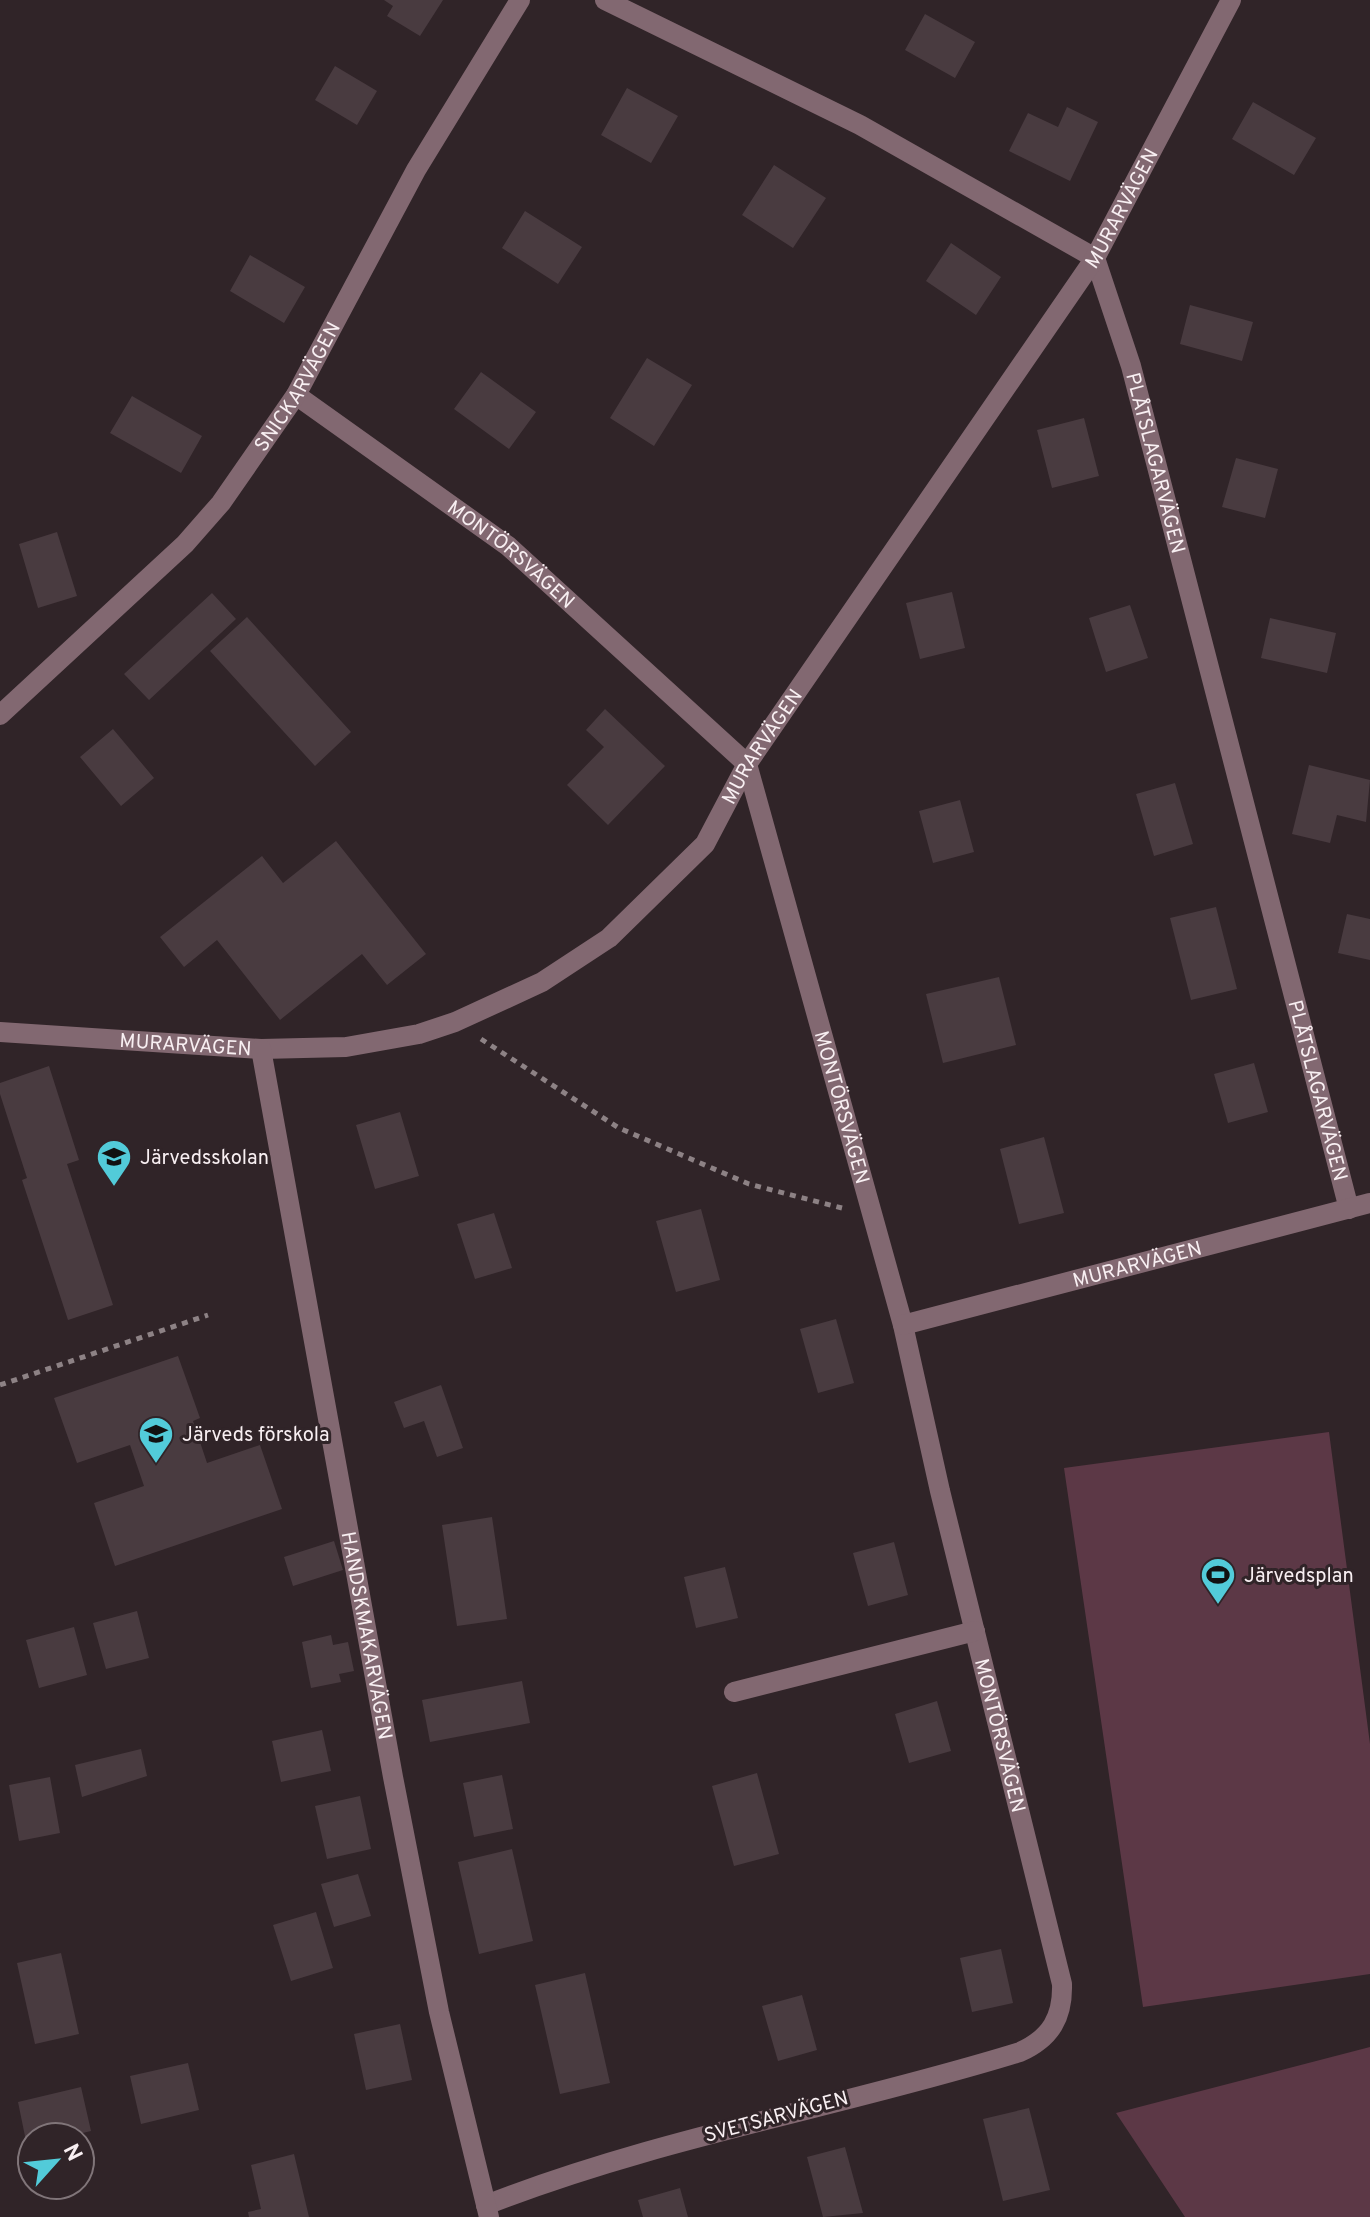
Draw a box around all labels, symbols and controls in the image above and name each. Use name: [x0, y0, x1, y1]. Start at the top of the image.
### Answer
street label: MURARVÄGEN: [1080, 144, 1166, 274]
street label: SNICKARVÄGEN: [250, 318, 348, 457]
street label: PLÅTSLAGARVÄGEN: [1118, 370, 1190, 557]
street label: MONTÖRSVÄGEN: [441, 496, 579, 616]
street label: MURARVÄGEN: [717, 685, 810, 809]
street label: PLÅTSLAGARVÄGEN: [1280, 997, 1352, 1184]
street label: MONTÖRSVÄGEN: [807, 1028, 874, 1187]
street label: MURARVÄGEN: [119, 1029, 252, 1063]
school or university icon: Järvedsskolan: [95, 1138, 133, 1188]
place label: Järvedsskolan: [140, 1146, 269, 1172]
street label: MURARVÄGEN: [1070, 1236, 1205, 1295]
school or university icon: Järveds förskola: [137, 1415, 175, 1465]
place label: Järveds förskola: [182, 1423, 330, 1449]
street label: HANDSKMAKARVÄGEN: [334, 1529, 397, 1742]
sports icon: Järvedsplan: [1199, 1556, 1237, 1606]
place label: Järvedsplan: [1244, 1564, 1354, 1590]
street label: MONTÖRSVÄGEN: [967, 1656, 1030, 1816]
street label: SVETSARVÄGEN: [701, 2085, 852, 2150]
north arrow: [16, 2121, 96, 2201]
text: N: [56, 2140, 87, 2166]

